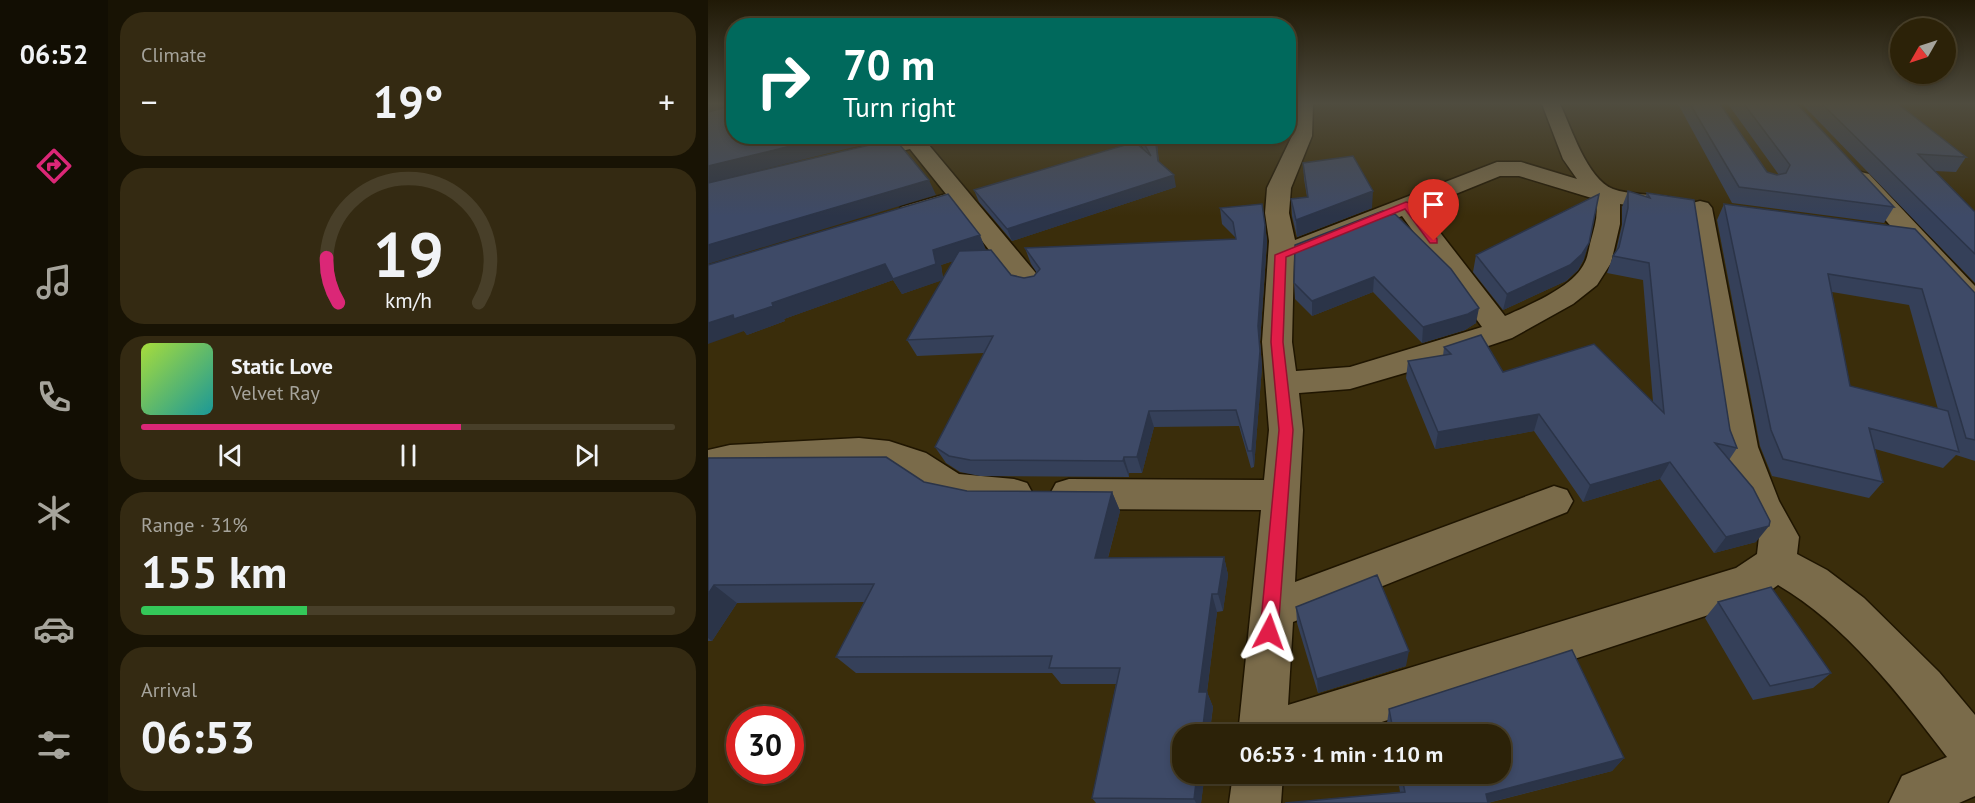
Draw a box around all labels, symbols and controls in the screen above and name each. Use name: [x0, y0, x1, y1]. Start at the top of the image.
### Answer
north arrow: [1890, 18, 1956, 84]
map controls: [1890, 18, 1956, 84]
text: 06:52: [20, 37, 88, 71]
text: 70 m: [843, 37, 935, 92]
text: Climate: [141, 42, 207, 68]
icon: right: [744, 42, 822, 120]
text: 19°: [373, 72, 443, 130]
text: −: [141, 80, 158, 123]
text: +: [658, 80, 675, 123]
text: Turn right: [843, 90, 956, 124]
icon: directions: [33, 145, 75, 187]
pin: [1408, 179, 1459, 241]
icon: arrive: [1417, 188, 1450, 221]
text: 19: [373, 213, 443, 294]
icon: music: [33, 261, 75, 303]
text: km/h: [384, 286, 431, 314]
text: Static Love: [231, 352, 333, 380]
icon: phone: [33, 376, 75, 418]
text: Velvet Ray: [231, 380, 320, 406]
icon: previous: [214, 439, 247, 472]
icon: pause: [392, 439, 425, 472]
icon: next: [570, 439, 603, 472]
icon: climate: [33, 492, 75, 534]
text: Range · 31%: [141, 512, 248, 538]
text: 155 km: [141, 542, 287, 600]
position arrow: [1237, 600, 1301, 664]
icon: car: [33, 608, 75, 650]
text: Arrival: [141, 677, 197, 703]
speed limit sign: 30: [726, 706, 804, 784]
text: 06:53: [141, 707, 255, 765]
icon: filters: [33, 724, 75, 766]
text: 06:53 · 1 min · 110 m: [1240, 740, 1443, 768]

